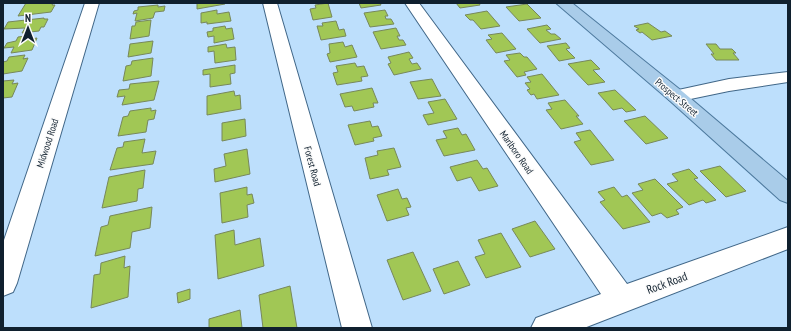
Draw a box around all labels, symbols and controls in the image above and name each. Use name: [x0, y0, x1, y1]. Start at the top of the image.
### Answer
north arrow: [8, 8, 48, 48]
text: N: [25, 11, 31, 25]
street label: Prospect Street: [652, 76, 701, 119]
street label: Midwood Road: [33, 117, 62, 169]
street label: Marlboro Road: [497, 128, 536, 177]
street label: Forest Road: [301, 145, 324, 187]
street label: Rock Road: [644, 268, 689, 297]

